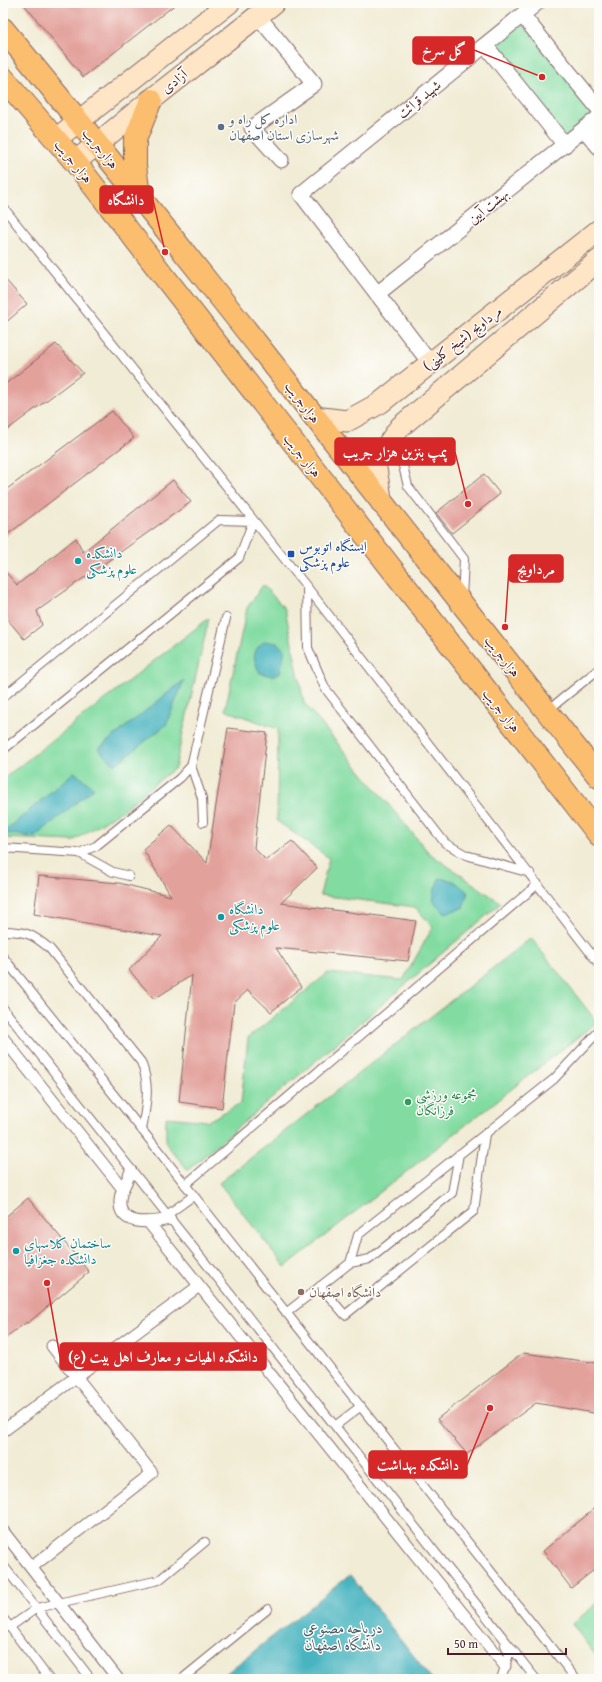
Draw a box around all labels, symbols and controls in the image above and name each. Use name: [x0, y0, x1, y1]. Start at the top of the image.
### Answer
callout: گل سرخ: [413, 37, 474, 64]
text: گل سرخ: [422, 39, 466, 64]
street label: آزادی: [157, 63, 193, 98]
street label: شهید قرائت: [393, 75, 445, 123]
place label: اداره کل راه و شهرسازی استان اصفهان: [227, 109, 339, 145]
marker: اداره کل راه و شهرسازی استان اصفهان: [216, 122, 226, 132]
street label: هزارجریب: [78, 123, 124, 173]
street label: هزار جریب: [50, 135, 98, 187]
street label: بهشت آیین: [463, 183, 513, 229]
callout: دانشگاه: [100, 186, 153, 213]
text: دانشگاه: [108, 189, 144, 210]
street label: مرداویج (شیخ کلینی): [418, 301, 508, 378]
street label: هزارجریب: [281, 377, 325, 427]
street label: هزار جریب: [279, 429, 327, 481]
callout: پمپ بنزین هزار جریب: [335, 438, 455, 465]
text: پمپ بنزین هزار جریب: [343, 441, 448, 463]
place label: ایستگاه اتوبوس علوم پزشکی: [299, 536, 367, 575]
place label: دانشکده علوم پزشکی: [86, 543, 137, 582]
marker: ایستگاه اتوبوس علوم پزشکی: [286, 549, 296, 559]
callout: مرداویج: [509, 555, 563, 582]
marker: دانشکده علوم پزشکی: [73, 556, 83, 566]
text: مرداویج: [517, 558, 555, 582]
street label: هزارجریب: [480, 631, 526, 681]
street label: هزار جریب: [478, 684, 526, 736]
place label: دانشگاه علوم پزشکی: [229, 899, 280, 938]
marker: دانشگاه علوم پزشکی: [216, 912, 226, 922]
place label: مجموعه ورزشی فرزانگان: [416, 1084, 477, 1120]
marker: مجموعه ورزشی فرزانگان: [403, 1097, 413, 1107]
place label: ساختمان کلاسهای دانشکده جغزافیا: [24, 1233, 111, 1269]
marker: ساختمان کلاسهای دانشکده جغزافیا: [11, 1246, 21, 1256]
place label: دانشگاه اصفهان: [309, 1282, 381, 1302]
marker: دانشگاه اصفهان: [296, 1287, 306, 1297]
callout: دانشکده الهیات و معارف اهل بیت (ع): [60, 1343, 266, 1370]
text: دانشکده الهیات و معارف اهل بیت (ع): [68, 1346, 258, 1369]
callout: دانشکده بهداشت: [369, 1451, 467, 1478]
text: دانشکده بهداشت: [377, 1454, 459, 1475]
water label: دریاچه مصنوعی دانشگاه اصفهان: [303, 1617, 383, 1655]
scale bar: [448, 1630, 566, 1656]
text: 50 m: [454, 1635, 478, 1652]

